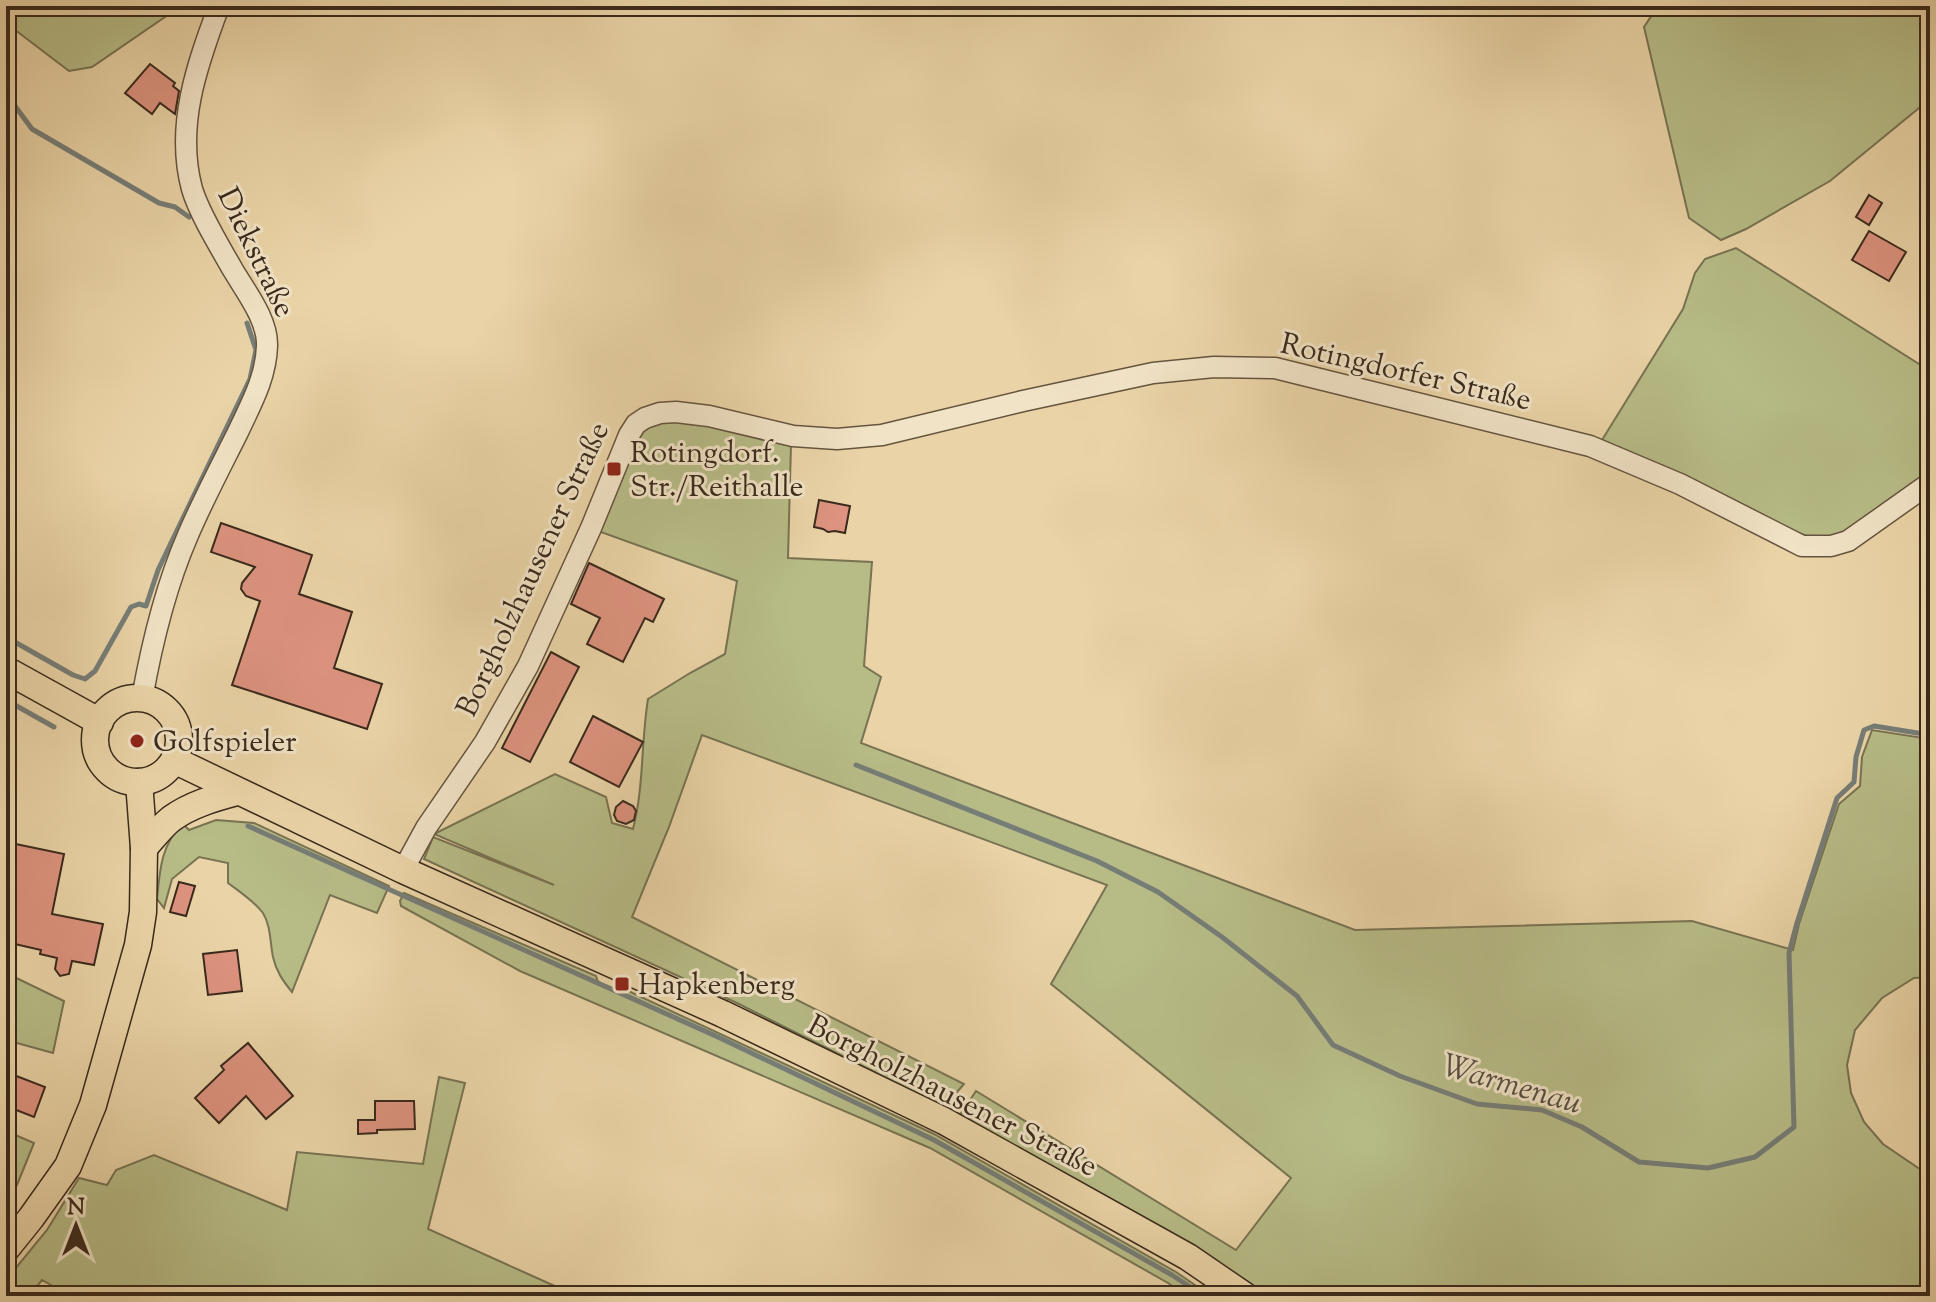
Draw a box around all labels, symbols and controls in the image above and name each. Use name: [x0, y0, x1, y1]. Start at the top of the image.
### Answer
street label: Diekstraße: [205, 181, 305, 325]
street label: Rotingdorfer Straße: [1276, 324, 1535, 423]
street label: Borgholzhausener Straße: [447, 416, 622, 724]
place label: Rotingdorf. Str./Reithalle: [630, 433, 803, 510]
marker: Rotingdorf. Str./Reithalle: [605, 460, 623, 478]
place label: Golfspieler: [153, 722, 296, 765]
marker: Golfspieler: [128, 732, 146, 750]
place label: Hapkenberg: [638, 965, 795, 1008]
marker: Hapkenberg: [613, 975, 631, 993]
street label: Borgholzhausener Straße: [799, 1005, 1104, 1189]
water label: Warmenau: [1436, 1044, 1587, 1128]
north arrow: [36, 1186, 116, 1266]
text: N: [67, 1193, 85, 1225]

